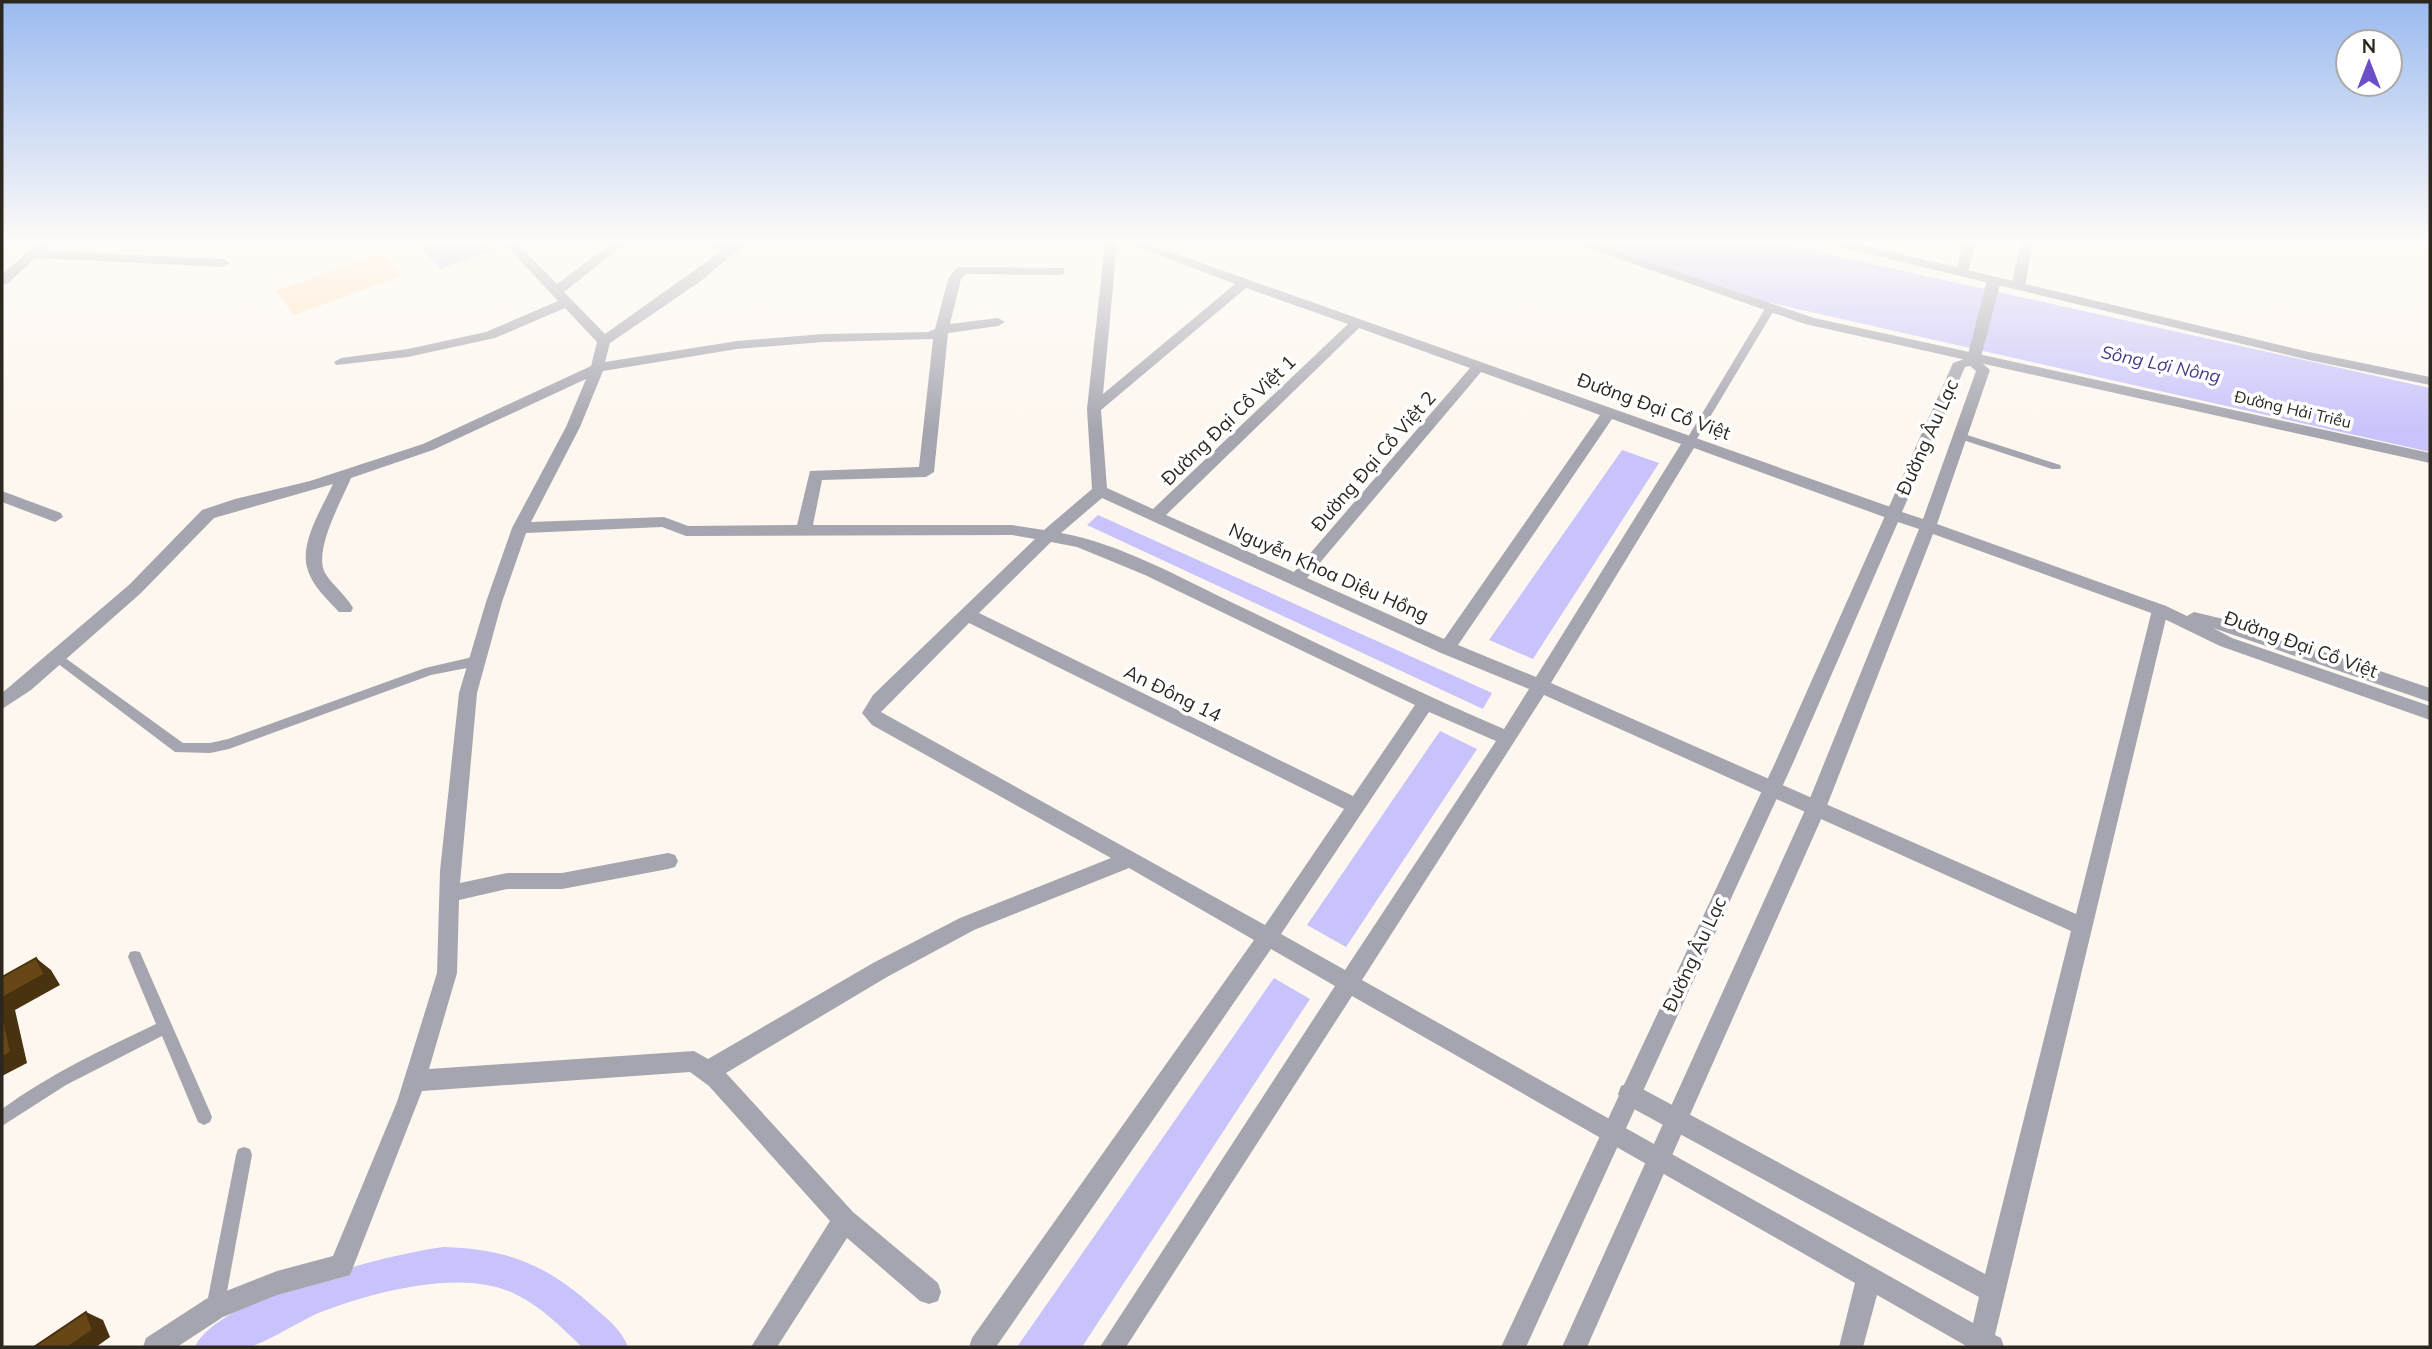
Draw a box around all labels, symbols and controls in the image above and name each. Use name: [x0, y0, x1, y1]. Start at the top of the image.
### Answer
north arrow: [2334, 28, 2404, 98]
text: N: [2362, 34, 2376, 58]
water label: Sông Lợi Nông: [2099, 340, 2223, 388]
street label: Đường Đại Cồ Việt 1: [1156, 350, 1300, 490]
street label: Đường Đại Cồ Việt: [1574, 367, 1734, 445]
street label: Đường Âu Lạc: [1891, 375, 1963, 499]
street label: Đường Đại Cồ Việt 2: [1306, 386, 1440, 536]
street label: Đường Hải Triều: [2233, 386, 2353, 432]
street label: Nguyễn Khoa Diệu Hồng: [1225, 517, 1433, 627]
street label: Đường Đại Cồ Việt: [2221, 605, 2381, 683]
street label: An Đông 14: [1120, 659, 1226, 727]
street label: Đường Âu Lạc: [1657, 892, 1731, 1016]

